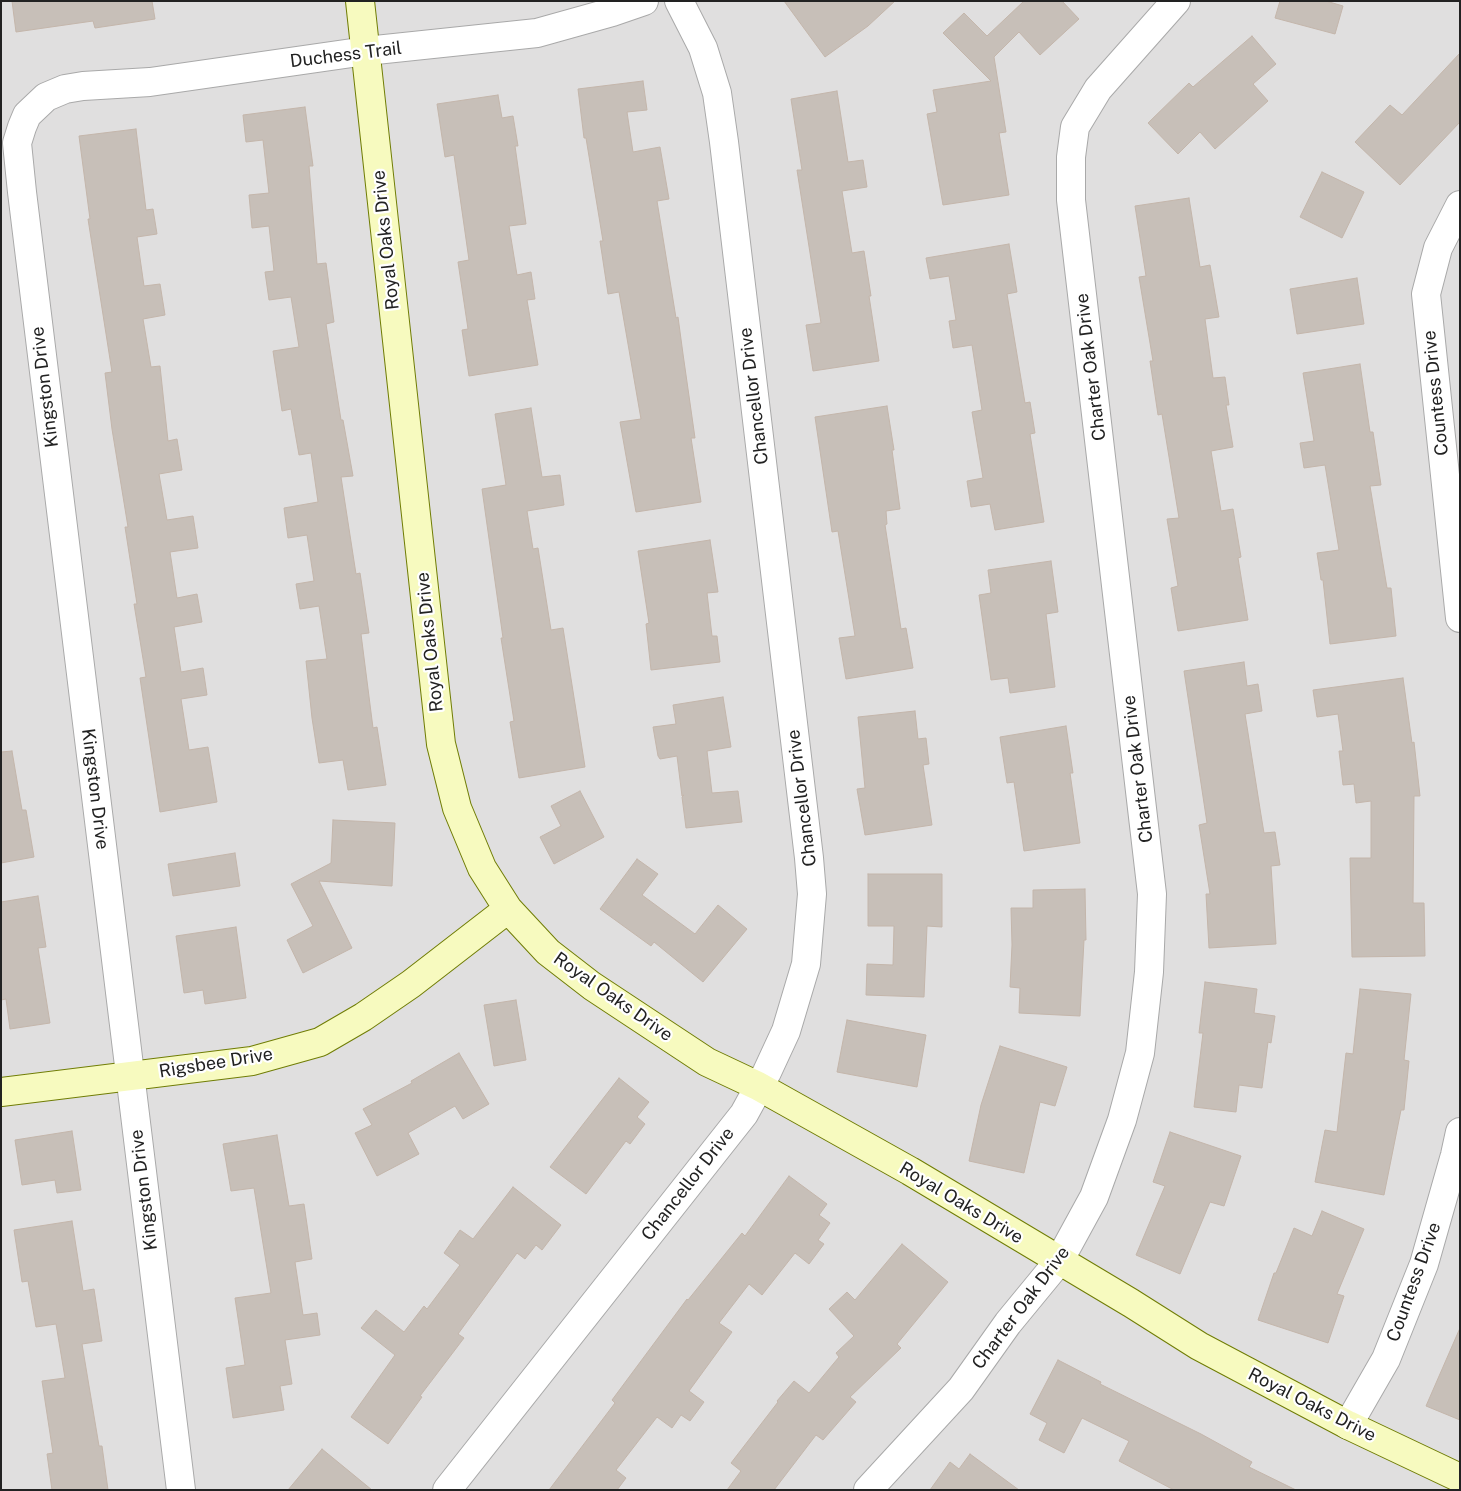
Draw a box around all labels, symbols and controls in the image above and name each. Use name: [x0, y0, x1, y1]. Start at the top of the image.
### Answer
street label: Duchess Trail: [289, 37, 403, 73]
street label: Royal Oaks Drive: [368, 169, 404, 311]
street label: Charter Oak Drive: [1071, 292, 1111, 442]
street label: Kingston Drive: [27, 325, 63, 449]
street label: Chancellor Drive: [735, 326, 773, 466]
street label: Countess Drive: [1419, 329, 1453, 457]
street label: Royal Oaks Drive: [412, 571, 448, 713]
street label: Charter Oak Drive: [1118, 694, 1158, 844]
street label: Kingston Drive: [77, 727, 113, 851]
street label: Chancellor Drive: [783, 728, 821, 868]
street label: Royal Oaks Drive: [549, 948, 677, 1046]
street label: Rigsbee Drive: [157, 1043, 275, 1083]
street label: Chancellor Drive: [637, 1123, 739, 1245]
street label: Kingston Drive: [126, 1128, 162, 1252]
street label: Royal Oaks Drive: [895, 1158, 1027, 1248]
street label: Countess Drive: [1382, 1219, 1446, 1345]
street label: Charter Oak Drive: [968, 1242, 1074, 1374]
street label: Royal Oaks Drive: [1244, 1363, 1380, 1447]

